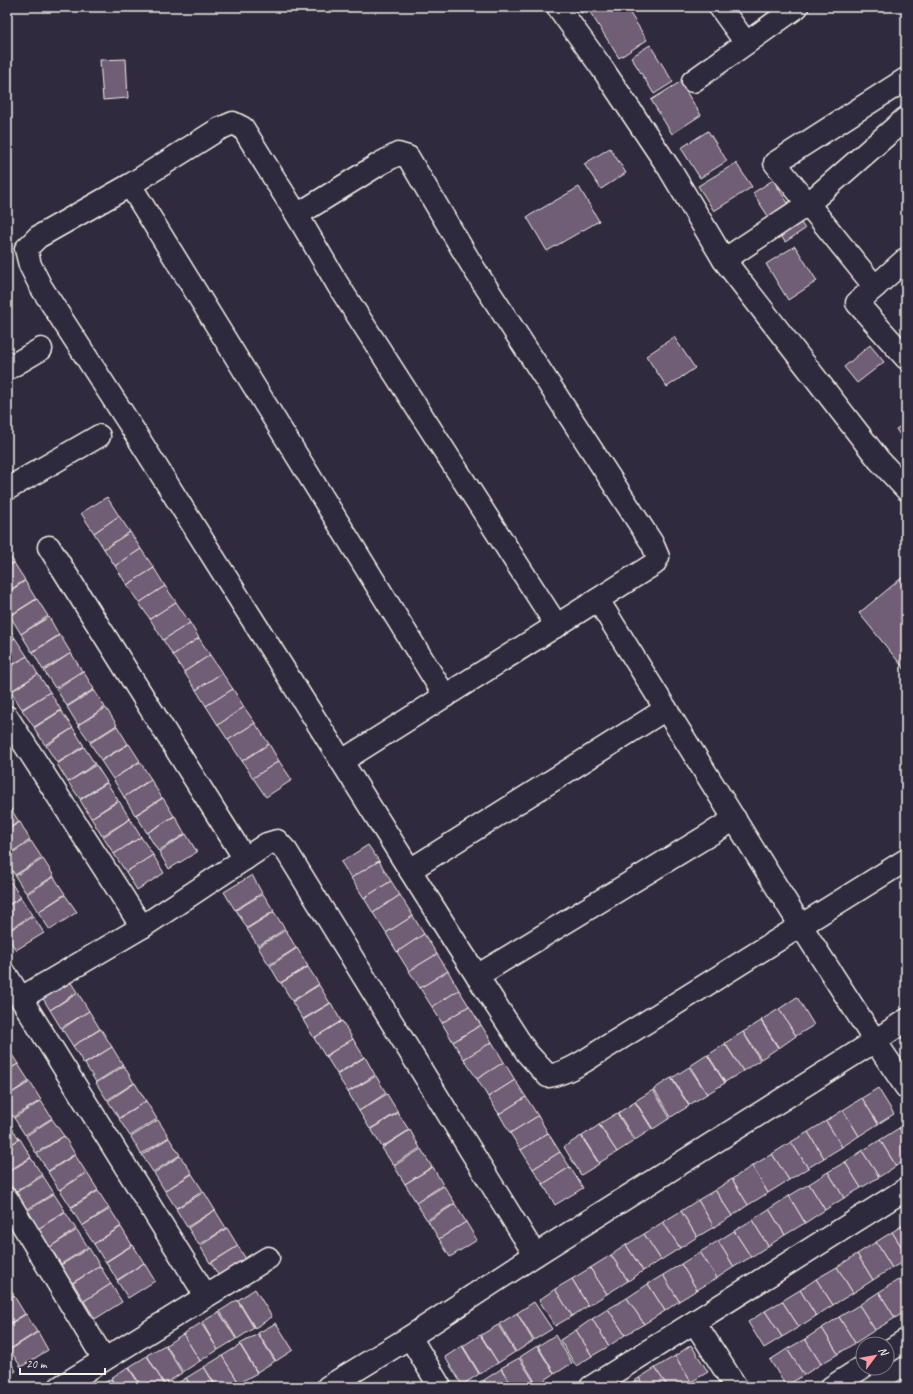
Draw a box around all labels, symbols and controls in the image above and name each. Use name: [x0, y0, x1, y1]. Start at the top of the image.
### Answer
north arrow: [855, 1336, 895, 1376]
text: N: [876, 1344, 892, 1359]
scale bar: [20, 1350, 105, 1376]
text: 20 m: [26, 1356, 48, 1372]

